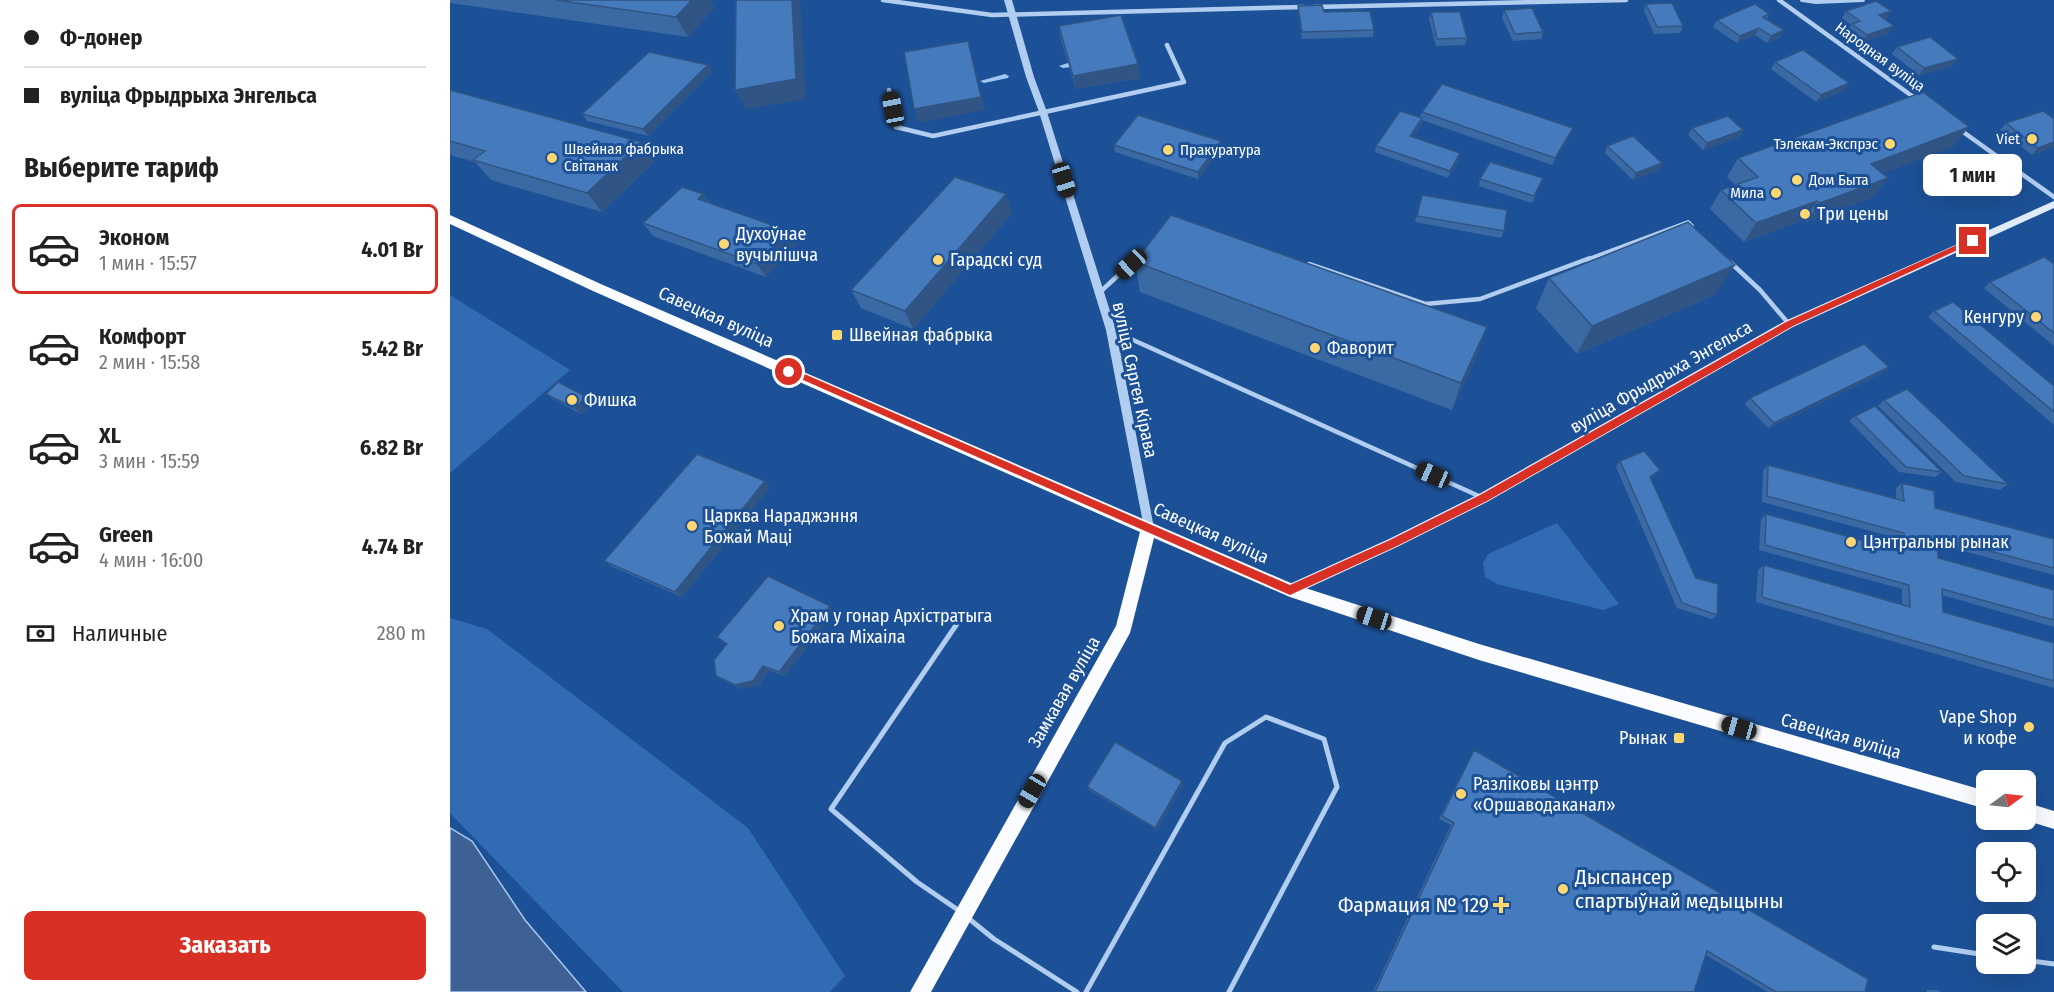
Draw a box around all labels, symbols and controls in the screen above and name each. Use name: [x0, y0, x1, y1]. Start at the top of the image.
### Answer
street label: Народная вуліца: [1832, 18, 1928, 96]
text: Ф-донер: [60, 24, 142, 51]
text: вуліца Фрыдрыха Энгельса: [60, 82, 317, 109]
car: [881, 90, 905, 128]
place label: Viet: [1996, 130, 2020, 148]
marker: Viet: [2025, 132, 2039, 146]
place label: Тэлекам-Экспрэс: [1774, 135, 1879, 153]
marker: Тэлекам-Экспрэс: [1883, 137, 1897, 151]
place label: Швейная фабрыка Світанак: [564, 140, 684, 175]
place label: Пракуратура: [1180, 141, 1261, 159]
marker: Пракуратура: [1161, 143, 1175, 157]
marker: Швейная фабрыка Світанак: [545, 151, 559, 165]
text: Выберите тариф: [24, 152, 219, 184]
callout: 1 мин: [1924, 154, 2023, 196]
car: [1050, 160, 1078, 200]
text: 1 мин: [1949, 163, 1996, 187]
place label: Дом Быта: [1808, 171, 1869, 189]
marker: Дом Быта: [1790, 173, 1804, 187]
place label: Мила: [1730, 184, 1764, 202]
marker: Мила: [1769, 186, 1783, 200]
place label: Три цены: [1817, 203, 1889, 225]
marker: Три цены: [1798, 207, 1812, 221]
icon: car: [27, 222, 81, 276]
place label: Духоўнае вучылішча: [735, 223, 818, 266]
text: Эконом: [99, 224, 169, 251]
route end: [1959, 227, 1986, 254]
text: 4.01 Br: [361, 236, 423, 263]
marker: Духоўнае вучылішча: [717, 237, 731, 251]
car: [1112, 245, 1150, 283]
place label: Гарадскі суд: [950, 249, 1042, 271]
text: 1 мин · 15:57: [99, 251, 197, 275]
marker: Гарадскі суд: [931, 253, 945, 267]
street label: Савецкая вуліца: [655, 282, 777, 352]
street label: вуліца Сяргея Кірава: [1108, 300, 1162, 460]
place label: Кенгуру: [1964, 306, 2024, 328]
marker: Кенгуру: [2029, 310, 2043, 324]
street label: вуліца Фрыдрыха Энгельса: [1566, 316, 1756, 438]
icon: car: [27, 321, 81, 375]
text: Комфорт: [99, 323, 186, 350]
place label: Швейная фабрыка: [849, 324, 993, 346]
marker: Швейная фабрыка: [830, 328, 844, 342]
text: 5.42 Br: [361, 335, 423, 362]
place label: Фаворит: [1327, 337, 1395, 359]
marker: Фаворит: [1308, 341, 1322, 355]
text: 2 мин · 15:58: [99, 350, 200, 374]
route start: [775, 358, 802, 385]
place label: Фишка: [584, 389, 637, 411]
marker: Фишка: [565, 393, 579, 407]
icon: car: [27, 420, 81, 474]
text: XL: [99, 422, 121, 449]
text: 6.82 Br: [360, 434, 423, 461]
text: 3 мин · 15:59: [99, 449, 200, 473]
car: [1413, 459, 1453, 491]
street label: Савецкая вуліца: [1150, 498, 1272, 568]
place label: Царква Нараджэння Божай Маці: [704, 505, 858, 548]
icon: car: [27, 519, 81, 573]
marker: Царква Нараджэння Божай Маці: [685, 519, 699, 533]
text: Green: [99, 521, 153, 548]
place label: Цэнтральны рынак: [1863, 531, 2009, 553]
text: 4.74 Br: [362, 533, 423, 560]
marker: Цэнтральны рынак: [1844, 535, 1858, 549]
text: 4 мин · 16:00: [99, 548, 203, 572]
car: [1354, 604, 1394, 632]
place label: Храм у гонар Архістратыга Божага Міхаіла: [791, 605, 992, 648]
icon: cash: [24, 617, 57, 650]
marker: Храм у гонар Архістратыга Божага Міхаіла: [772, 619, 786, 633]
text: Наличные: [72, 620, 167, 647]
text: 280 m: [377, 621, 426, 645]
street label: Замкавая вуліца: [1023, 632, 1105, 752]
place label: Vape Shop и кофе: [1940, 706, 2017, 749]
street label: Савецкая вуліца: [1778, 708, 1904, 764]
car: [1719, 714, 1759, 742]
marker: Vape Shop и кофе: [2022, 720, 2036, 734]
place label: Рынак: [1619, 727, 1668, 749]
marker: Рынак: [1672, 731, 1686, 745]
north arrow: [1976, 770, 2036, 830]
map controls: [1976, 770, 2036, 974]
car: [1015, 771, 1049, 811]
place label: Разліковы цэнтр «Оршаводаканал»: [1473, 773, 1616, 816]
marker: Разліковы цэнтр «Оршаводаканал»: [1454, 787, 1468, 801]
button: locate: [1976, 842, 2036, 902]
place label: Дыспансер спартыўнай медыцыны: [1574, 864, 1783, 914]
marker: Дыспансер спартыўнай медыцыны: [1556, 882, 1570, 896]
place label: Фармация № 129: [1338, 892, 1489, 918]
marker: Фармация № 129: [1494, 898, 1508, 912]
button: Заказать: [24, 911, 426, 980]
button: layers: [1976, 914, 2036, 974]

